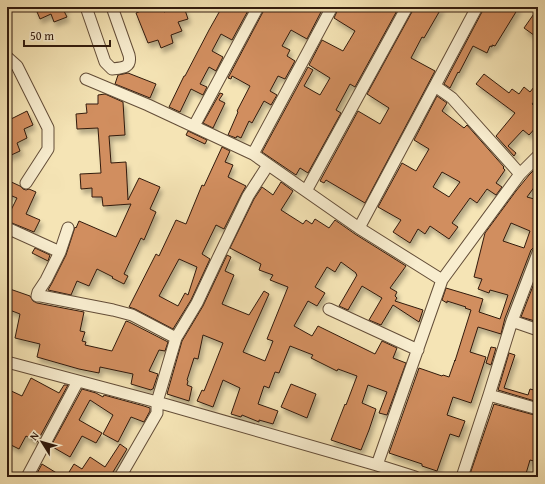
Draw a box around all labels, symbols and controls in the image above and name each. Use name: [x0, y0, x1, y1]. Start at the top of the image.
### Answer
scale bar: [24, 22, 110, 48]
text: 50 m: [30, 27, 54, 44]
north arrow: [22, 422, 62, 462]
text: N: [25, 428, 43, 444]

